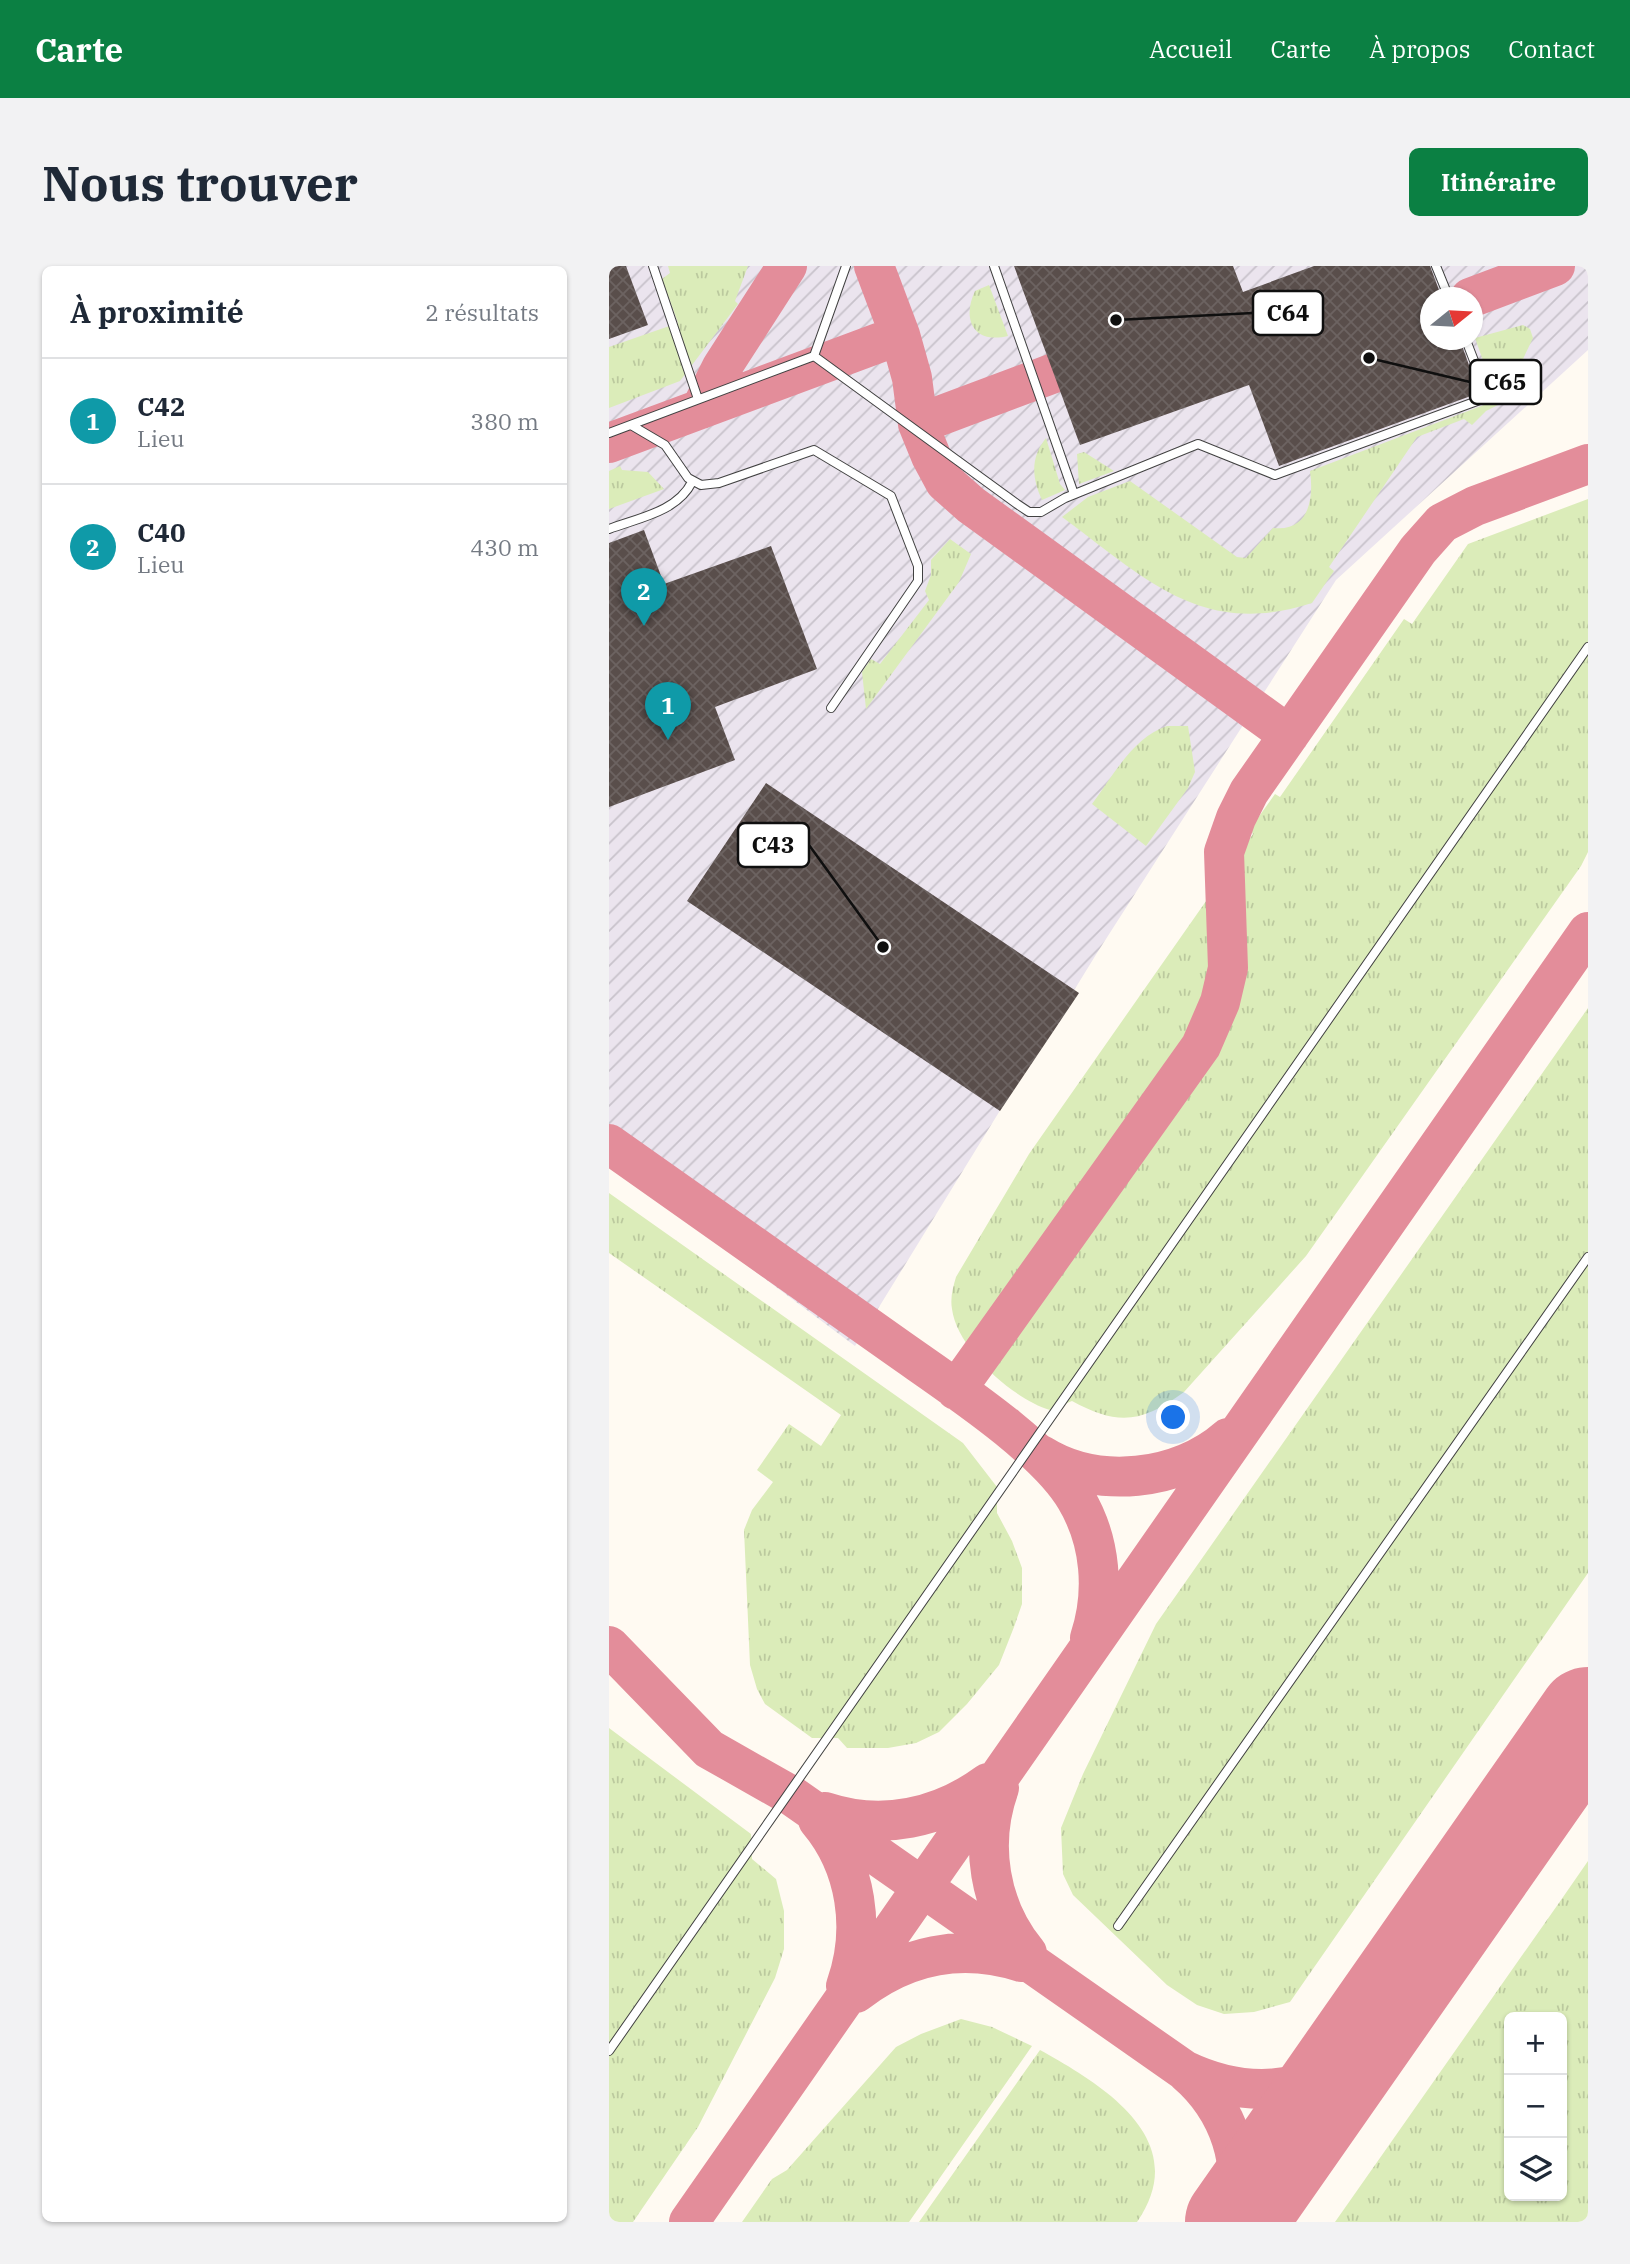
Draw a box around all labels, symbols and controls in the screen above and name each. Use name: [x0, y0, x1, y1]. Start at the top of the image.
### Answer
text: Carte: [35, 28, 123, 71]
text: Accueil: [1149, 33, 1233, 65]
text: Carte: [1271, 33, 1331, 65]
text: À propos: [1369, 33, 1470, 65]
text: Contact: [1508, 33, 1595, 65]
button: Itinéraire: [1409, 148, 1588, 216]
text: Nous trouver: [42, 151, 358, 214]
north arrow: [1420, 287, 1483, 350]
callout: C64: [1253, 291, 1323, 335]
text: À proximité: [70, 292, 244, 331]
text: 2 résultats: [425, 297, 539, 327]
text: C64: [1267, 297, 1310, 327]
callout: C65: [1470, 360, 1541, 404]
text: C65: [1484, 366, 1526, 396]
text: C42: [137, 389, 186, 423]
text: 1: [86, 406, 100, 436]
text: 380 m: [470, 406, 539, 436]
text: Lieu: [137, 423, 184, 453]
text: C40: [137, 515, 186, 549]
text: 2: [86, 532, 100, 562]
text: 430 m: [470, 532, 539, 562]
text: Lieu: [137, 549, 184, 579]
pin: 2: [621, 568, 667, 626]
pin: 1: [645, 682, 691, 740]
callout: C43: [738, 823, 809, 867]
text: C43: [752, 829, 794, 859]
your location: [1156, 1400, 1190, 1434]
map controls: [1504, 2012, 1567, 2201]
button: +: [1504, 2012, 1567, 2075]
button: −: [1504, 2075, 1567, 2138]
button: layers: [1504, 2138, 1567, 2201]

